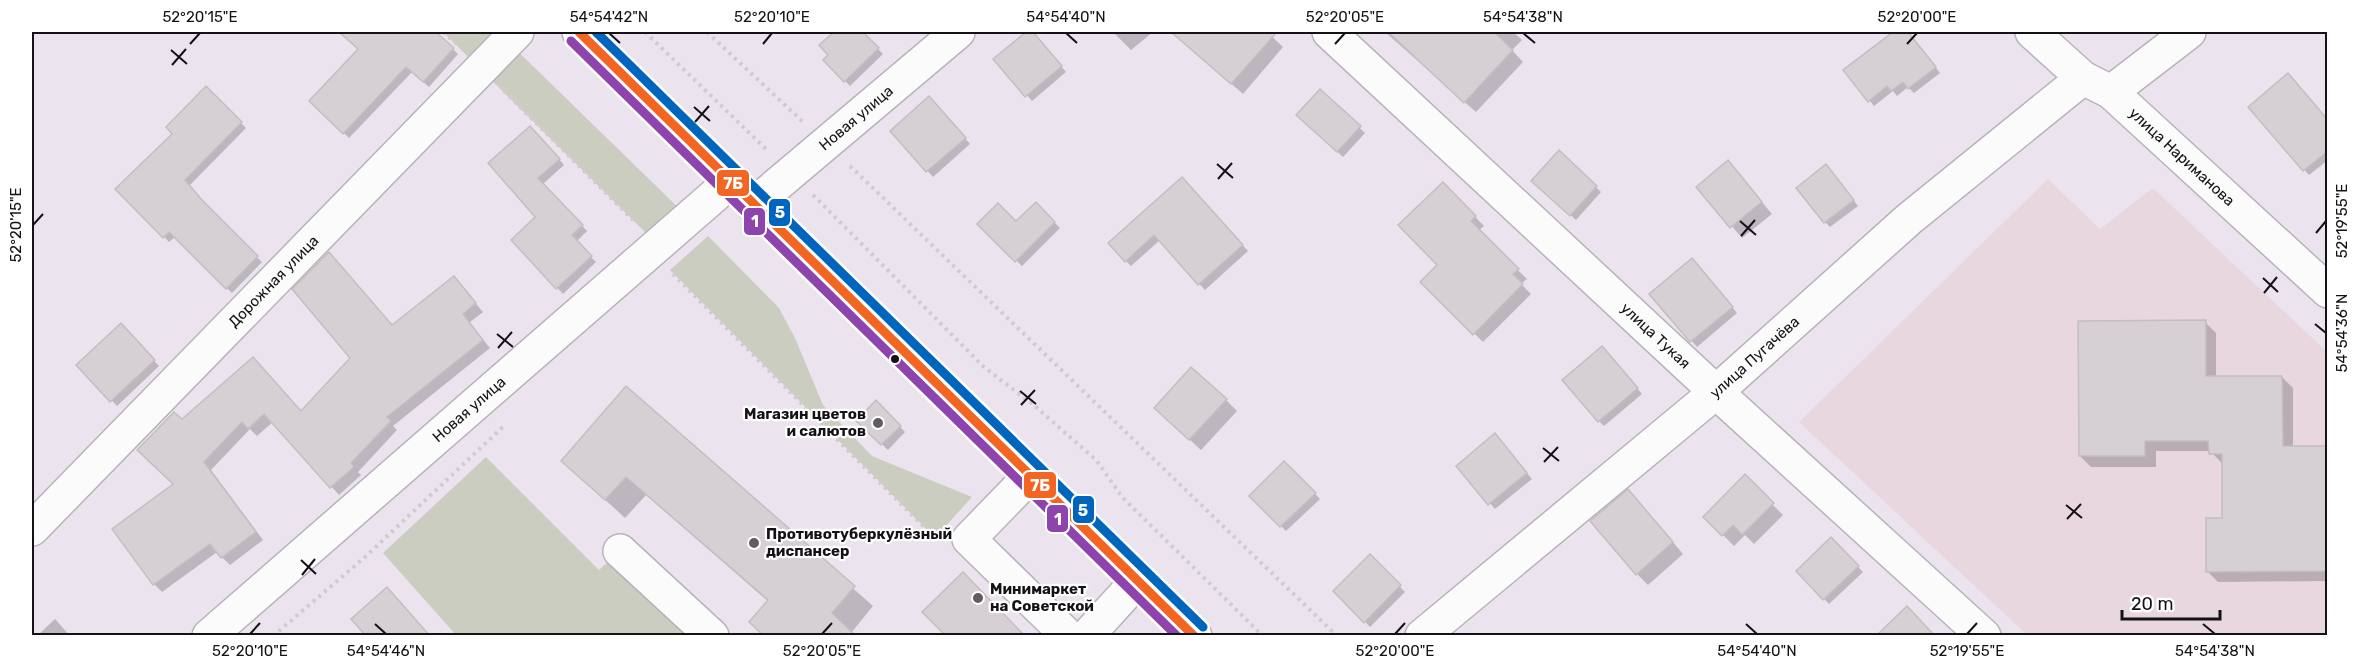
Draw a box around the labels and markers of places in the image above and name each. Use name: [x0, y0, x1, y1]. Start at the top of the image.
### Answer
unlabelled marker: [889, 353, 901, 365]
place label: Магазин цветов и салютов: [744, 405, 866, 440]
marker: Магазин цветов и салютов: [871, 416, 885, 430]
place label: Противотуберкулёзный диспансер: [766, 525, 952, 560]
marker: Противотуберкулёзный диспансер: [747, 536, 761, 550]
place label: Минимаркет на Советской: [990, 580, 1094, 615]
marker: Минимаркет на Советской: [971, 591, 985, 605]

